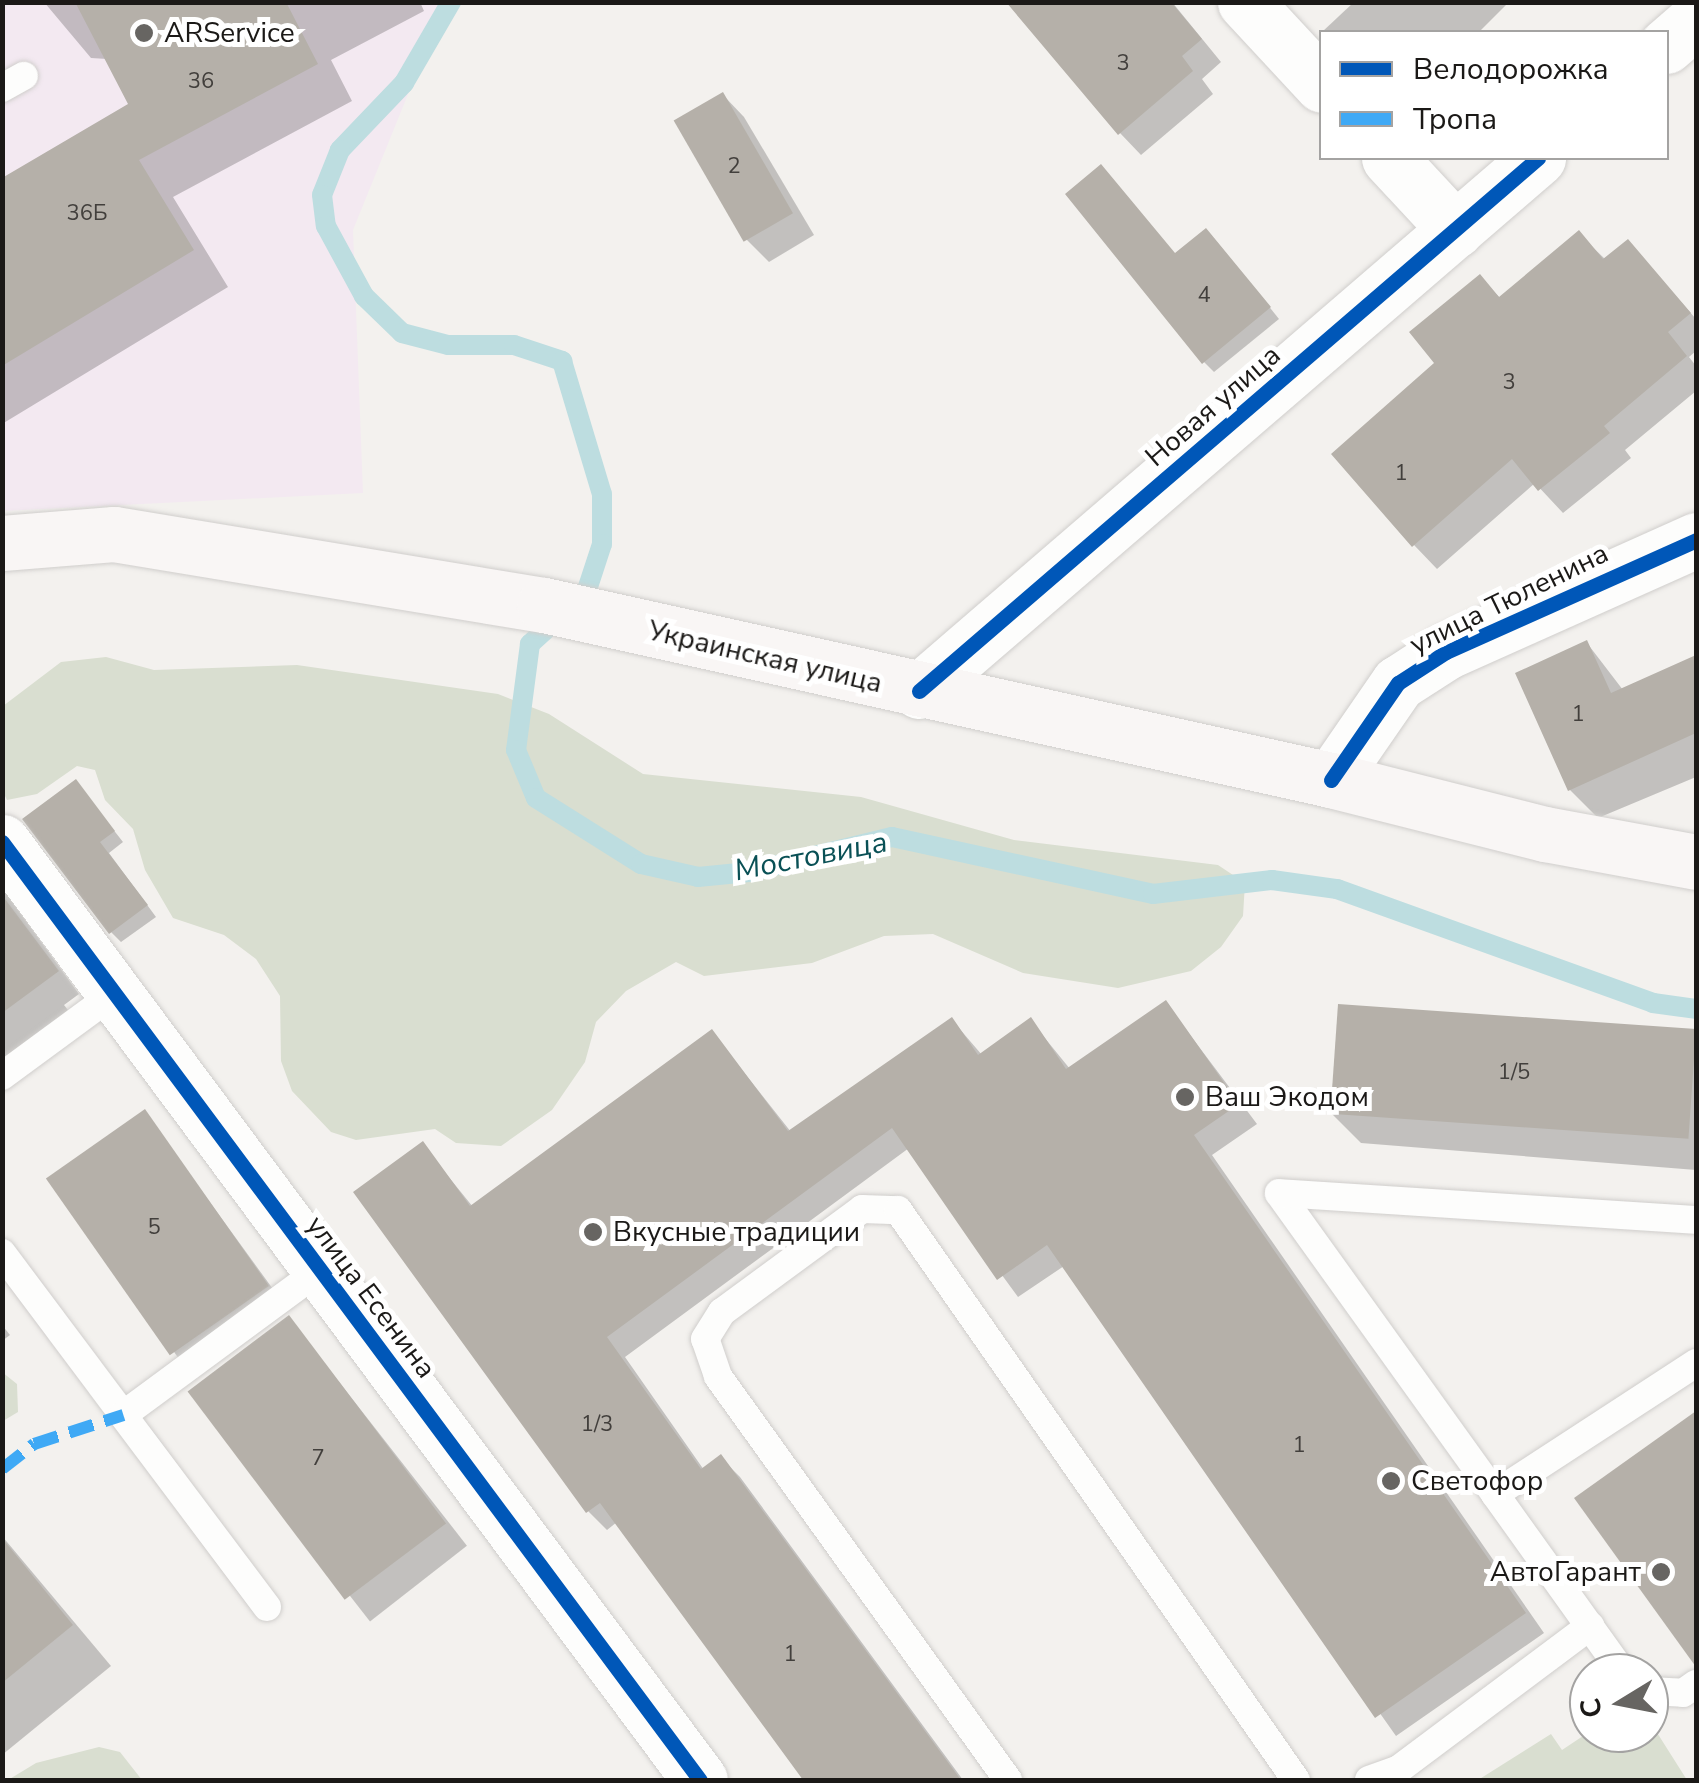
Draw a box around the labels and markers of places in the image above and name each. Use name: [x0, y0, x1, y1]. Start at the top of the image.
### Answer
place label: ARService: [164, 16, 295, 50]
marker: ARService: [133, 22, 155, 44]
place label: Ваш Экодом: [1205, 1080, 1369, 1114]
marker: Ваш Экодом: [1174, 1086, 1196, 1108]
place label: Вкусные традиции: [613, 1215, 860, 1249]
marker: Вкусные традиции: [582, 1221, 604, 1243]
place label: Светофор: [1411, 1464, 1543, 1498]
marker: Светофор: [1380, 1470, 1402, 1492]
place label: АвтоГарант: [1490, 1555, 1641, 1589]
marker: АвтоГарант: [1650, 1561, 1672, 1583]

